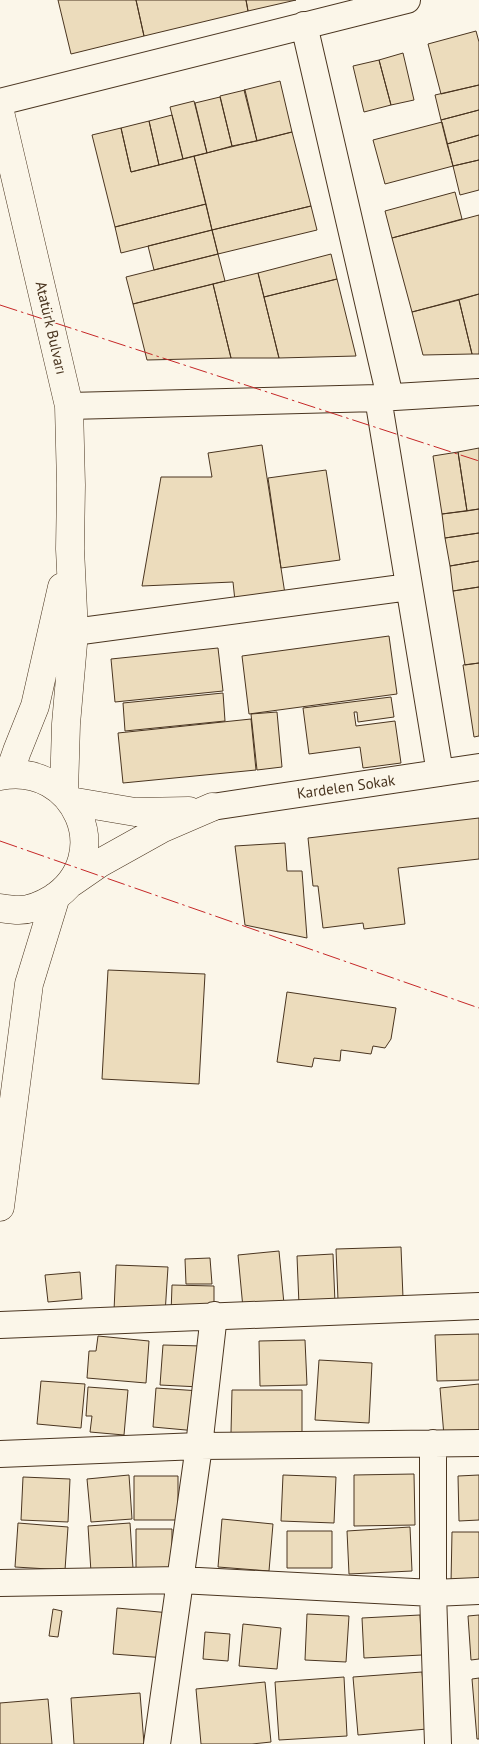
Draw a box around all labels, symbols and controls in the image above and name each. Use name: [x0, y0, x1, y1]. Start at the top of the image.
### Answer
street label: Atatürk Bulvarı: [32, 279, 71, 376]
street label: Kardelen Sokak: [296, 770, 397, 803]

